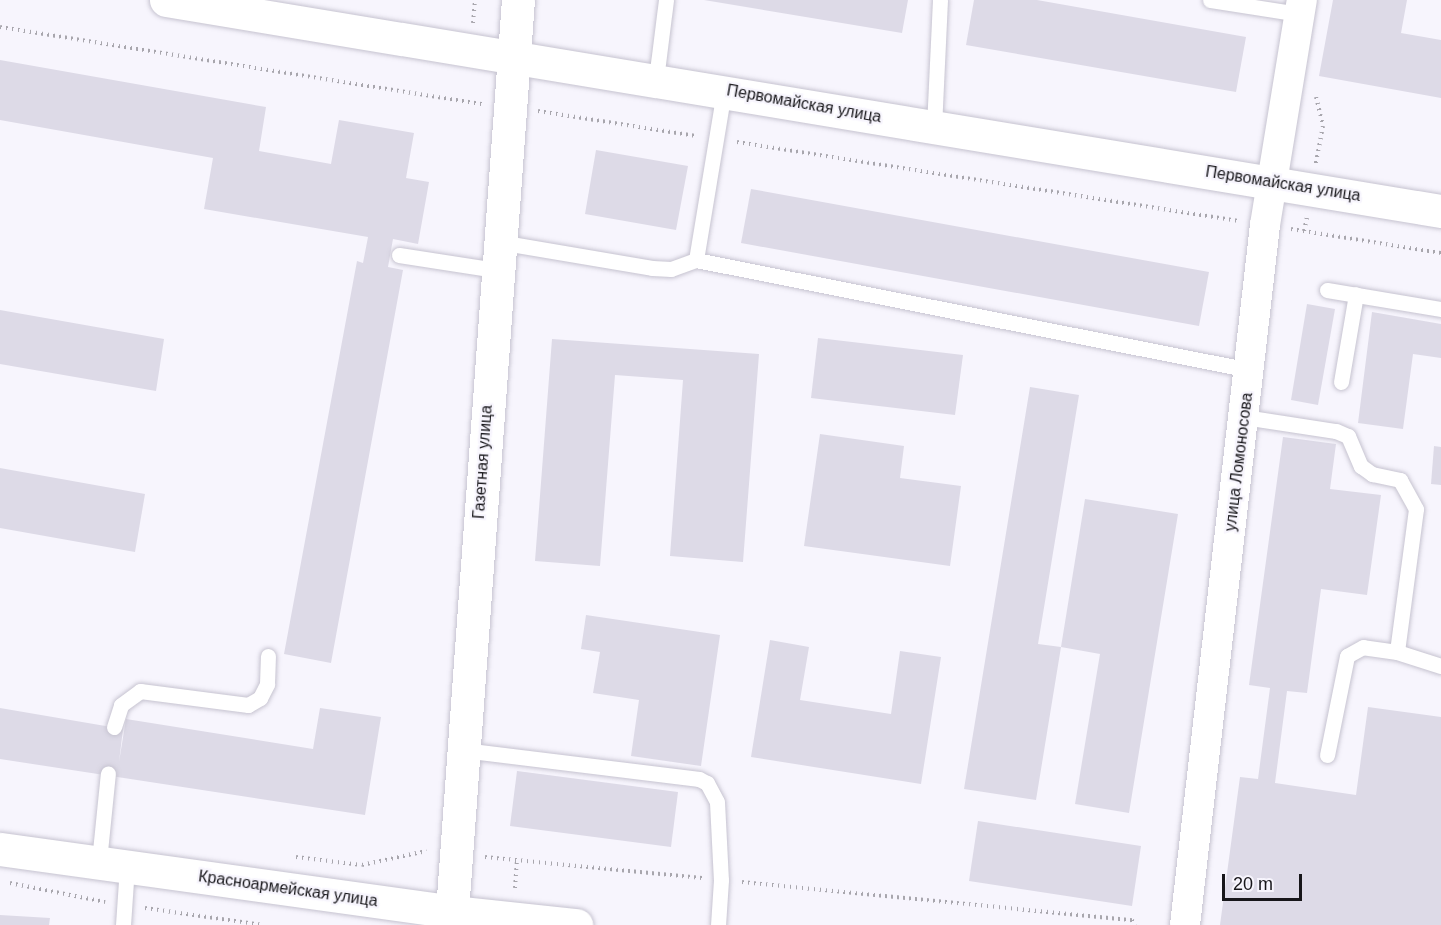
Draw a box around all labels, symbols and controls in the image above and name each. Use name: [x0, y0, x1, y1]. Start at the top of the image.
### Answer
street label: Первомайская улица: [725, 81, 883, 127]
street label: Первомайская улица: [1204, 162, 1362, 206]
street label: улица Ломоносова: [1221, 391, 1257, 533]
street label: Газетная улица: [469, 404, 497, 520]
scale bar: [1225, 862, 1304, 900]
street label: Красноармейская улица: [197, 867, 379, 911]
text: 20 m: [1233, 874, 1273, 894]

